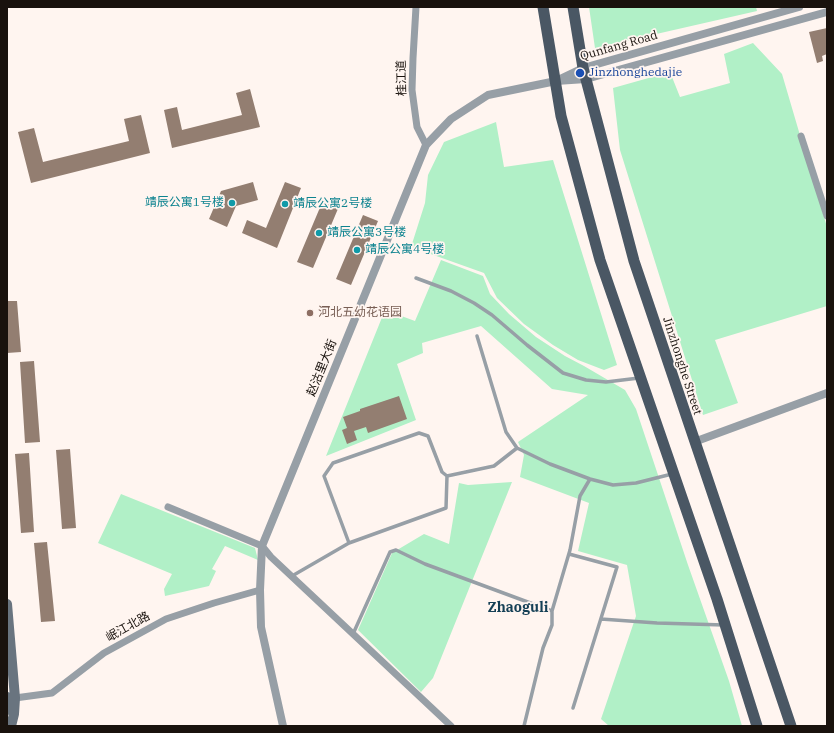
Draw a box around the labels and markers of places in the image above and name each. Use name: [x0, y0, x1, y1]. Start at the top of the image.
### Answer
place label: Jinzhonghedajie: [589, 66, 682, 80]
marker: Jinzhonghedajie: [574, 67, 586, 79]
place label: 靖辰公寓1号楼: [145, 196, 224, 210]
place label: 靖辰公寓2号楼: [293, 197, 372, 211]
marker: 靖辰公寓1号楼: [227, 198, 237, 208]
marker: 靖辰公寓2号楼: [280, 199, 290, 209]
place label: 靖辰公寓3号楼: [327, 226, 406, 240]
marker: 靖辰公寓3号楼: [314, 228, 324, 238]
place label: 靖辰公寓4号楼: [365, 243, 444, 257]
marker: 靖辰公寓4号楼: [352, 245, 362, 255]
place label: 河北五幼花语园: [318, 306, 402, 320]
marker: 河北五幼花语园: [305, 308, 315, 318]

